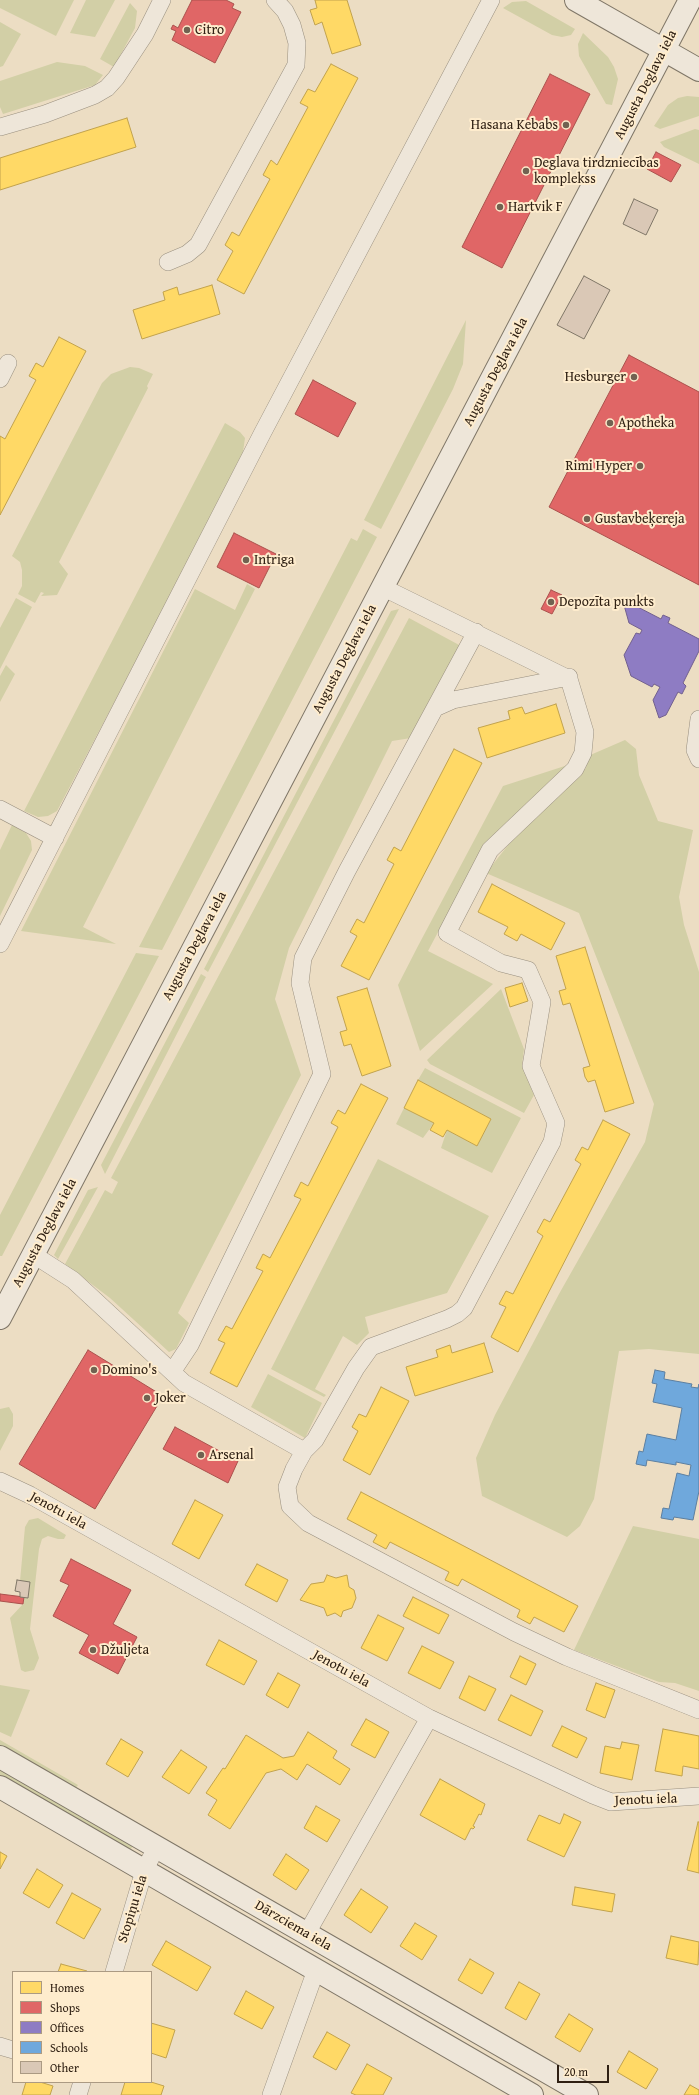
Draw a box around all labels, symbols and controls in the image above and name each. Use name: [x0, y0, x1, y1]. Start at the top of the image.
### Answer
place label: Citro: [195, 22, 224, 38]
marker: Citro: [182, 25, 192, 35]
street label: Augusta Deglava iela: [611, 27, 681, 143]
place label: Hasana Kebabs: [471, 117, 558, 133]
marker: Hasana Kebabs: [561, 120, 571, 130]
place label: Deglava tirdzniecības komplekss: [534, 155, 659, 188]
marker: Deglava tirdzniecības komplekss: [521, 166, 531, 176]
place label: Hartvik F: [508, 199, 563, 215]
marker: Hartvik F: [495, 202, 505, 212]
street label: Augusta Deglava iela: [460, 315, 532, 429]
place label: Hesburger: [565, 369, 626, 385]
marker: Hesburger: [629, 372, 639, 382]
place label: Apotheka: [618, 415, 674, 431]
marker: Apotheka: [605, 418, 615, 428]
place label: Rimi Hyper: [565, 458, 632, 474]
marker: Rimi Hyper: [635, 461, 645, 471]
place label: Gustavbeķereja: [595, 511, 685, 527]
marker: Gustavbeķereja: [582, 514, 592, 524]
place label: Intriga: [254, 552, 294, 568]
marker: Intriga: [241, 555, 251, 565]
place label: Depozīta punkts: [559, 594, 654, 610]
marker: Depozīta punkts: [546, 597, 556, 607]
street label: Augusta Deglava iela: [309, 602, 381, 716]
street label: Augusta Deglava iela: [159, 889, 231, 1003]
street label: Augusta Deglava iela: [9, 1176, 81, 1290]
place label: Domino's: [102, 1362, 157, 1378]
marker: Domino's: [89, 1365, 99, 1375]
place label: Joker: [155, 1390, 186, 1406]
marker: Joker: [142, 1393, 152, 1403]
place label: Arsenal: [209, 1447, 254, 1463]
marker: Arsenal: [196, 1450, 206, 1460]
street label: Jenotu iela: [27, 1488, 89, 1534]
place label: Džuljeta: [101, 1642, 149, 1658]
marker: Džuljeta: [88, 1645, 98, 1655]
street label: Jenotu iela: [310, 1646, 372, 1692]
street label: Jenotu iela: [614, 1791, 678, 1809]
street label: Stopiņu iela: [115, 1873, 151, 1945]
street label: Dārzciema iela: [252, 1897, 334, 1955]
legend: [12, 1971, 152, 2083]
text: Homes: [50, 1979, 84, 1996]
text: Shops: [50, 1999, 80, 2016]
text: Offices: [50, 2019, 84, 2036]
text: Schools: [50, 2039, 88, 2056]
scale bar: [559, 2057, 611, 2083]
text: Other: [50, 2059, 79, 2076]
text: 20 m: [564, 2063, 588, 2080]

